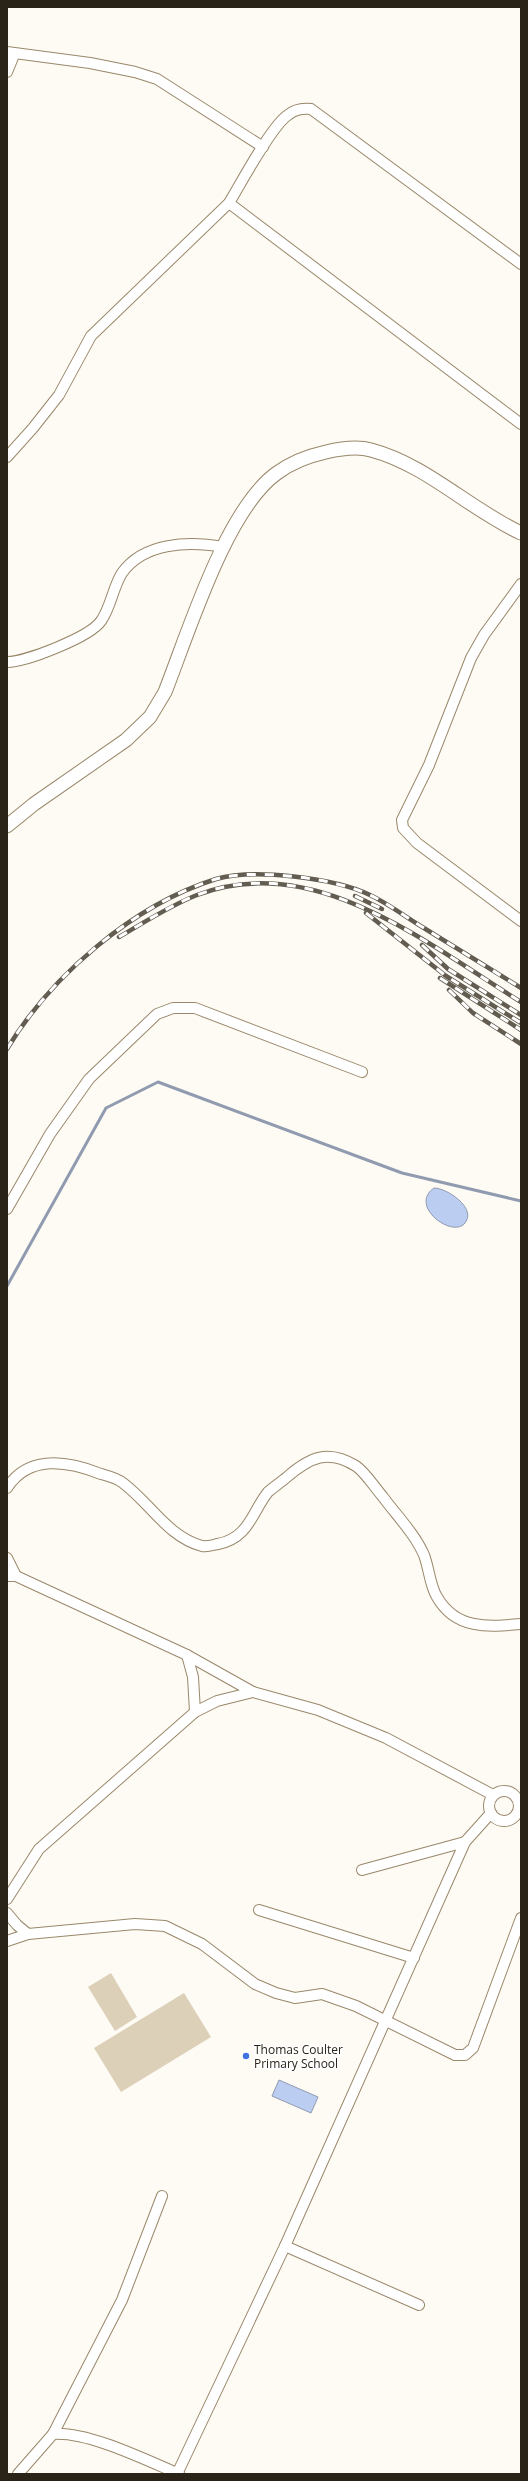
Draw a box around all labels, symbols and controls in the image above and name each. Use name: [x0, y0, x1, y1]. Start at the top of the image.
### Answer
place label: Thomas Coulter Primary School: [254, 2041, 343, 2072]
marker: Thomas Coulter Primary School: [241, 2051, 251, 2061]

